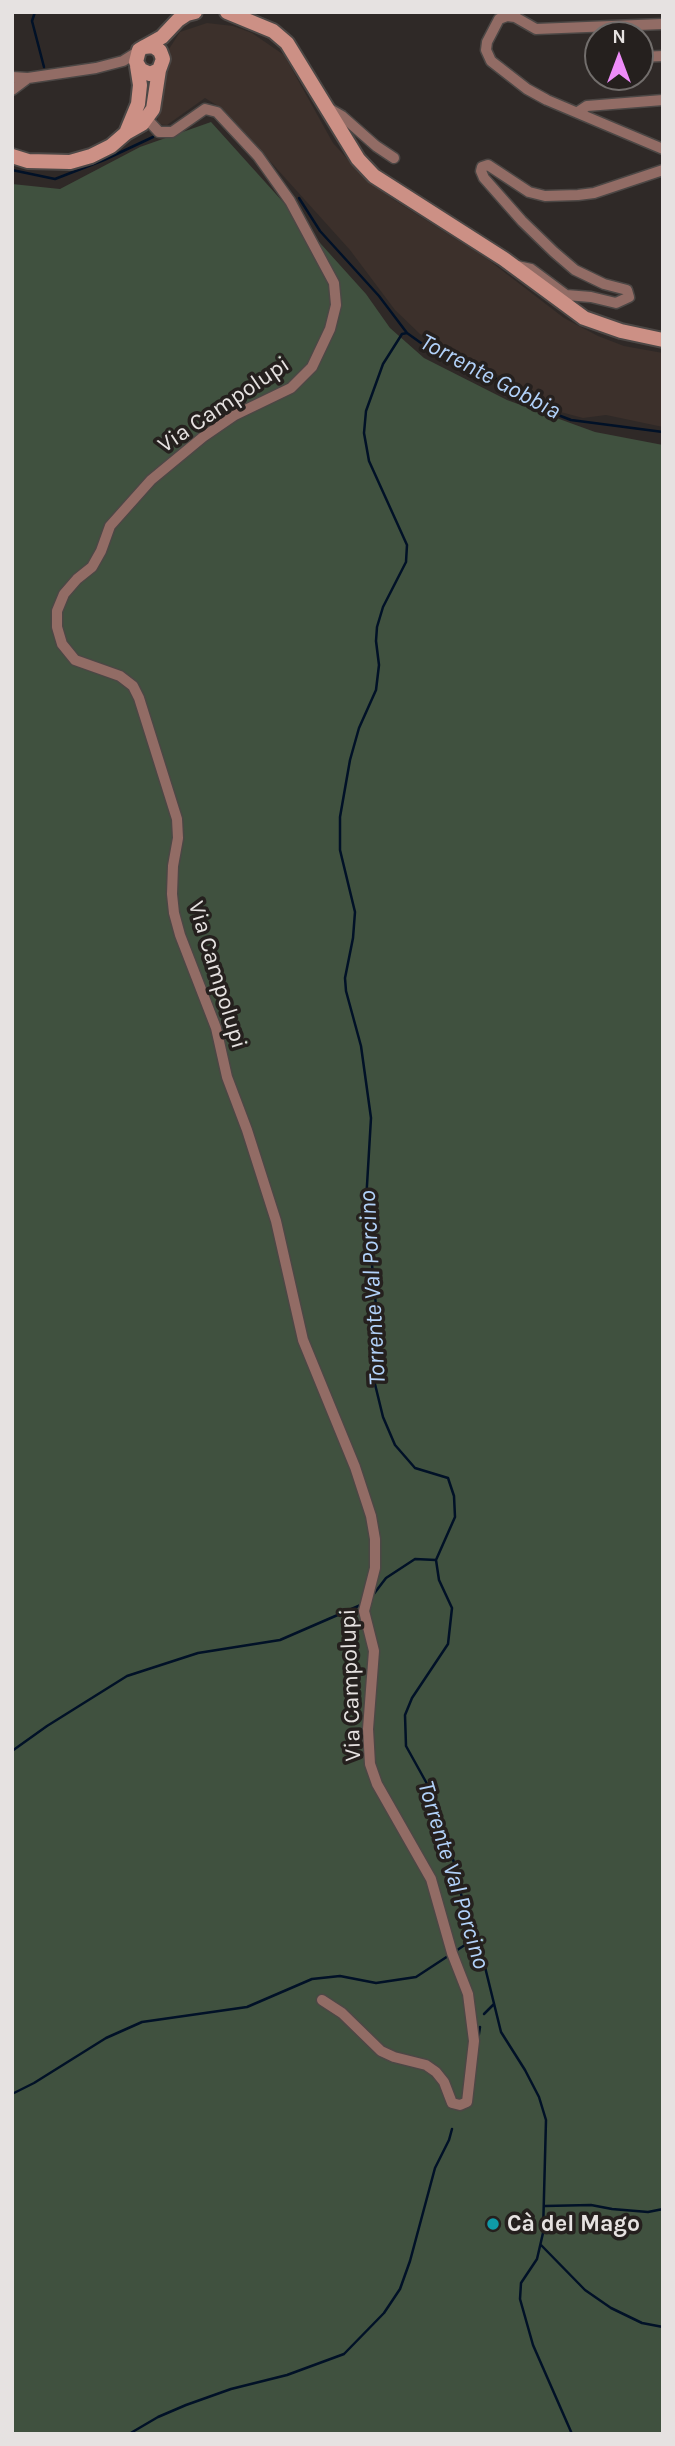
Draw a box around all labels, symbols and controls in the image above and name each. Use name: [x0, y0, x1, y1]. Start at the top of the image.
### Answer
north arrow: [584, 21, 654, 91]
text: N: [612, 26, 626, 48]
water label: Torrente Gobbia: [415, 328, 565, 426]
street label: Via Campolupi: [153, 351, 295, 459]
street label: Via Campolupi: [181, 898, 253, 1052]
water label: Torrente Val Porcino: [354, 1190, 392, 1386]
street label: Via Campolupi: [335, 1608, 367, 1762]
water label: Torrente Val Porcino: [411, 1778, 495, 1972]
place label: Cà del Mago: [507, 2210, 640, 2238]
marker: Cà del Mago: [485, 2216, 501, 2232]

